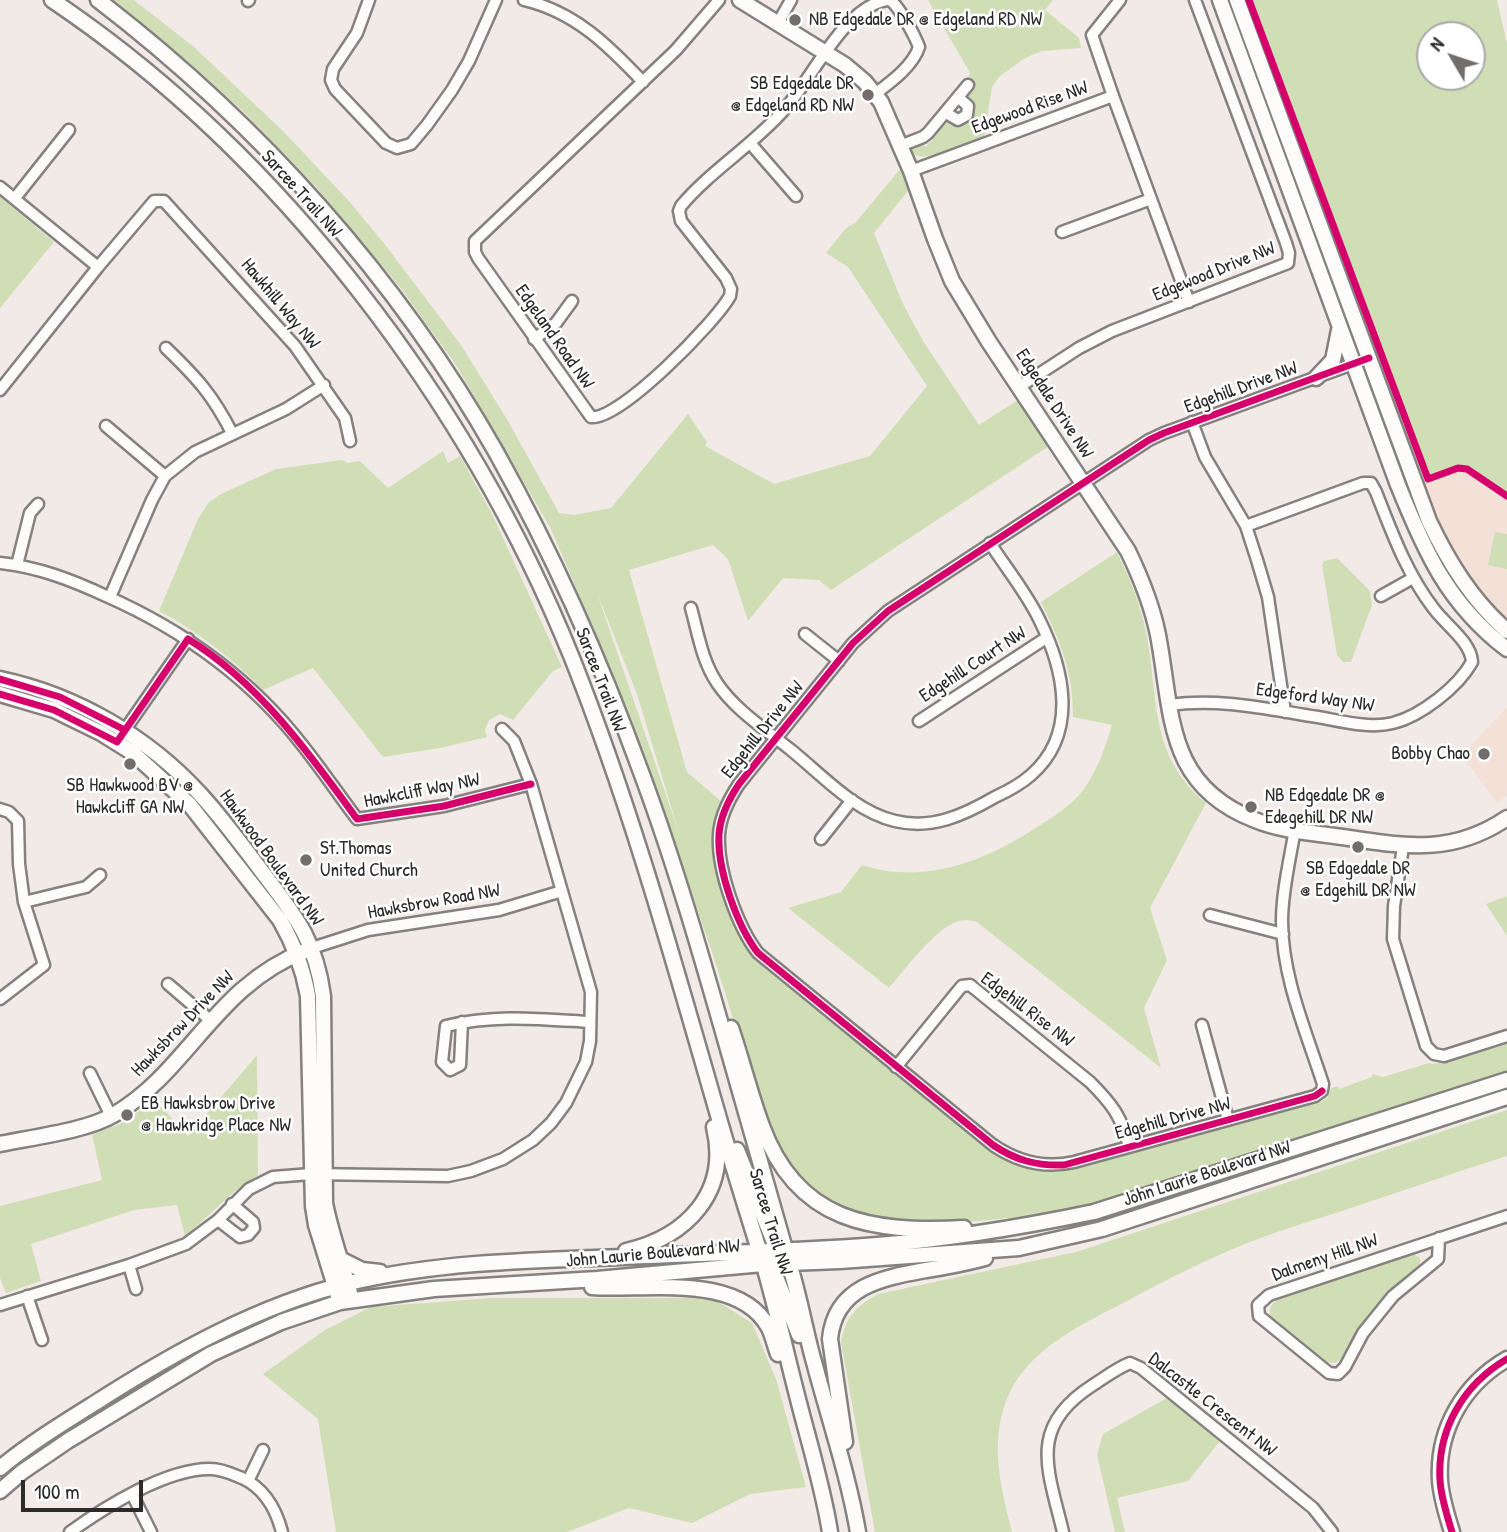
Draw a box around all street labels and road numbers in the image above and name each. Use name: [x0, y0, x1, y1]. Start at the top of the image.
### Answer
street label: Edgewood Rise NW: [969, 76, 1091, 140]
street label: Sarcee Trail NW: [256, 146, 346, 242]
street label: Edgewood Drive NW: [1150, 237, 1278, 307]
street label: Hawkhill Way NW: [236, 254, 324, 354]
street label: Edgeland Road NW: [510, 280, 598, 394]
street label: Edgedale Drive NW: [1010, 345, 1098, 463]
street label: Edgehill Drive NW: [1181, 357, 1301, 419]
street label: Edgehill Court NW: [915, 622, 1031, 708]
street label: Sarcee Trail NW: [570, 625, 630, 735]
street label: Edgehill Drive NW: [717, 677, 809, 783]
street label: Edgeford Way NW: [1255, 678, 1375, 718]
street label: Hawkcliff Way NW: [362, 769, 482, 813]
street label: Hawkwood Boulevard NW: [214, 786, 328, 930]
street label: Hawksbrow Road NW: [366, 879, 502, 925]
street label: Hawksbrow Drive NW: [127, 966, 239, 1082]
street label: Edgehill Rise NW: [976, 968, 1078, 1052]
street label: Edgehill Drive NW: [1113, 1093, 1233, 1145]
street label: John Laurie Boulevard NW: [1120, 1136, 1294, 1212]
street label: Sarcee Trail NW: [743, 1166, 797, 1278]
street label: Dalmeny Hill NW: [1269, 1229, 1381, 1287]
street label: John Laurie Boulevard NW: [565, 1235, 741, 1273]
street label: Dalcastle Crescent NW: [1144, 1348, 1280, 1462]

